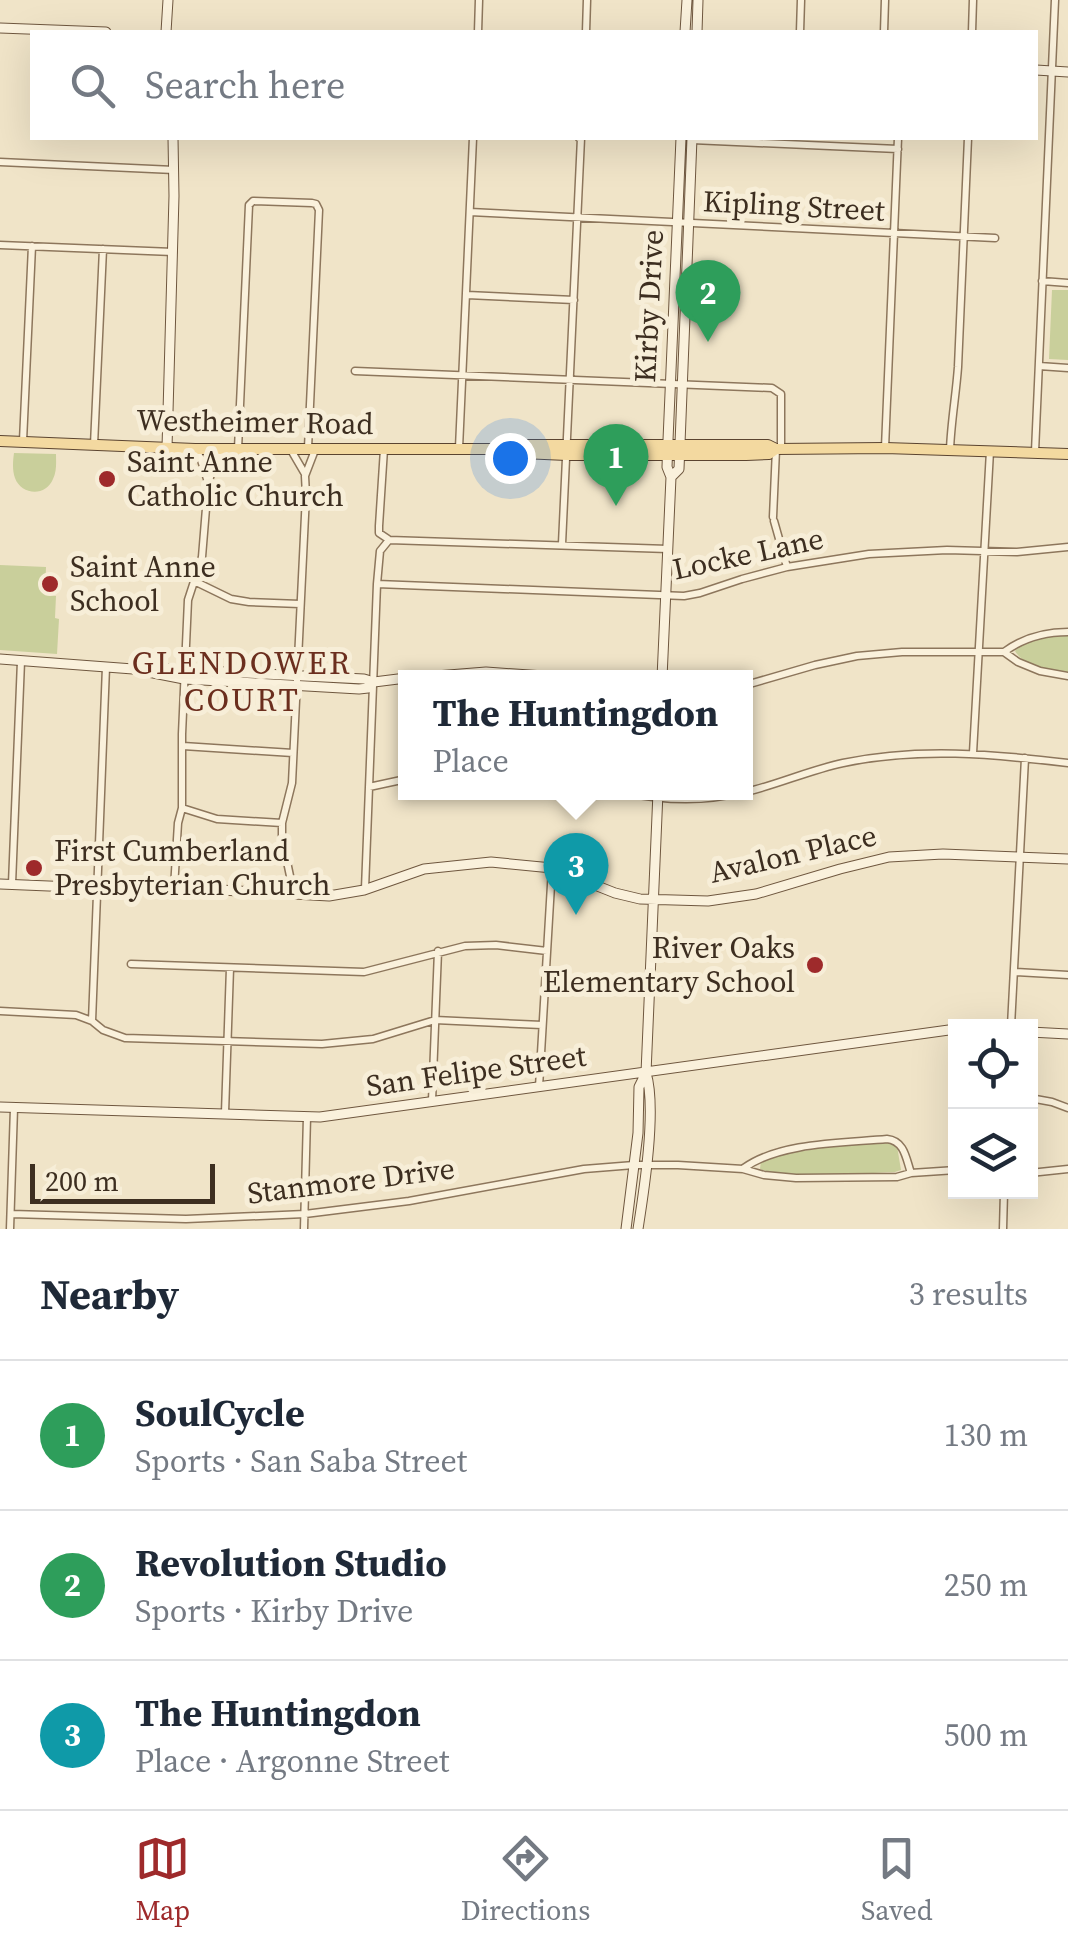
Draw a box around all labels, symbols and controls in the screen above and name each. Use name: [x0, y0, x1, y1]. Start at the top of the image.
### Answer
search box: [30, 30, 1038, 140]
icon: search: [65, 58, 120, 113]
text: Search here: [145, 59, 345, 111]
street label: Kipling Street: [702, 180, 886, 231]
street label: Kirby Drive: [624, 229, 673, 383]
pin: 2: [676, 260, 740, 342]
street label: Westheimer Road: [136, 399, 374, 444]
pin: 1: [584, 424, 648, 506]
your location: [485, 433, 536, 484]
place label: Saint Anne Catholic Church: [127, 441, 344, 516]
marker: Saint Anne Catholic Church: [96, 468, 118, 490]
street label: Locke Lane: [669, 518, 827, 589]
place label: Saint Anne School: [70, 546, 216, 621]
marker: Saint Anne School: [39, 573, 61, 595]
district label: GLENDOWER COURT: [132, 641, 352, 722]
popup: [398, 670, 753, 800]
text: The Huntingdon: [433, 687, 718, 739]
text: Place: [433, 739, 509, 783]
street label: Avalon Place: [705, 814, 880, 893]
place label: First Cumberland Presbyterian Church: [54, 830, 330, 905]
pin: 3: [544, 832, 608, 915]
marker: First Cumberland Presbyterian Church: [23, 857, 45, 879]
place label: River Oaks Elementary School: [543, 927, 795, 1002]
marker: River Oaks Elementary School: [804, 954, 826, 976]
map controls: [948, 1019, 1038, 1199]
button: locate: [948, 1019, 1038, 1109]
street label: San Felipe Street: [363, 1035, 589, 1106]
button: layers: [948, 1109, 1038, 1199]
street label: Stanmore Drive: [245, 1147, 457, 1214]
scale bar: [30, 1159, 215, 1204]
text: 200 m: [45, 1162, 119, 1200]
text: Nearby: [40, 1265, 179, 1323]
text: 3 results: [909, 1272, 1028, 1316]
text: SoulCycle: [135, 1387, 305, 1439]
text: 1: [64, 1413, 81, 1457]
text: 130 m: [944, 1413, 1028, 1457]
text: Sports · San Saba Street: [135, 1439, 467, 1483]
text: Revolution Studio: [135, 1537, 447, 1589]
text: 2: [64, 1563, 81, 1607]
text: 250 m: [944, 1563, 1028, 1607]
text: Sports · Kirby Drive: [135, 1589, 413, 1633]
text: The Huntingdon: [135, 1687, 421, 1739]
text: 3: [64, 1713, 81, 1757]
text: 500 m: [944, 1713, 1028, 1757]
text: Place · Argonne Street: [135, 1739, 449, 1783]
tab: Map: [135, 1831, 190, 1929]
tab: Directions: [461, 1831, 590, 1929]
tab: Saved: [861, 1831, 933, 1929]

